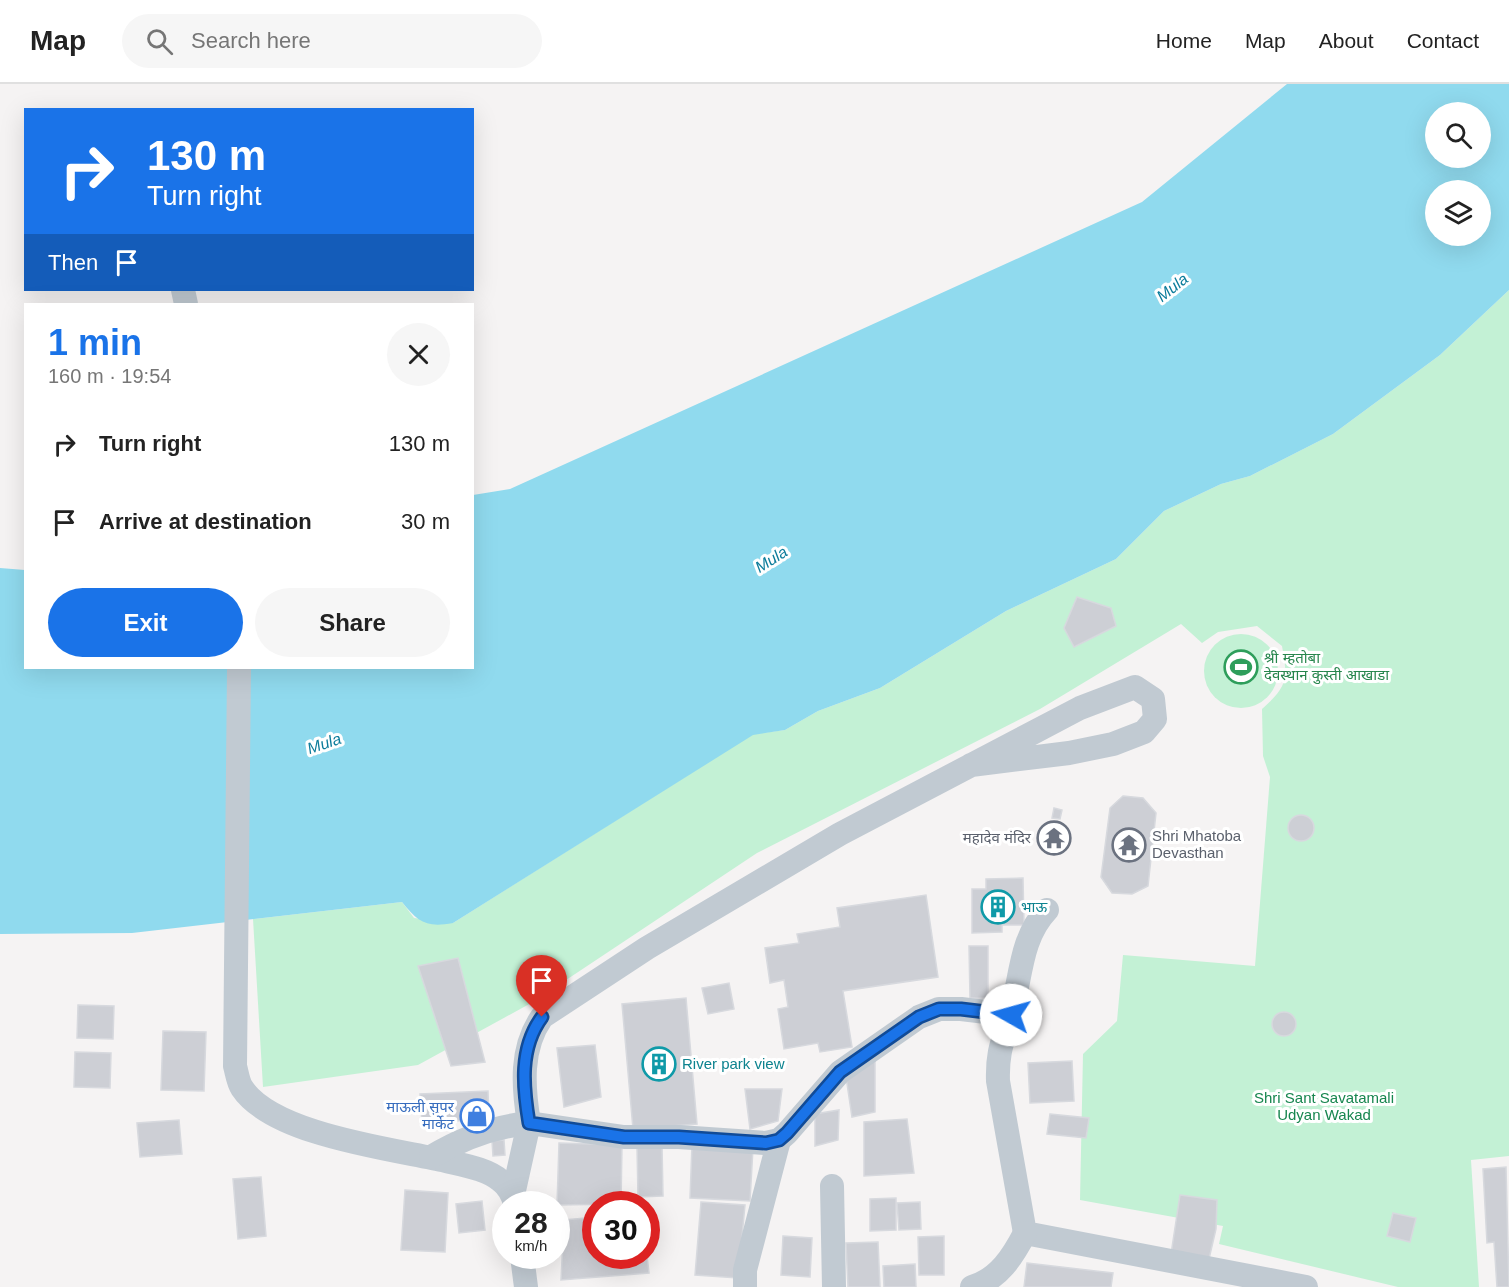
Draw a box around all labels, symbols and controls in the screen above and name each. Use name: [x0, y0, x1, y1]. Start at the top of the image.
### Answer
search box: [122, 14, 542, 68]
text: Map: [30, 25, 86, 56]
icon: search: [143, 25, 176, 58]
text: Search here: [191, 28, 311, 53]
text: Home: [1156, 29, 1212, 52]
text: Map: [1245, 29, 1286, 52]
text: About: [1319, 29, 1374, 52]
text: Contact: [1407, 29, 1479, 52]
map controls: [1425, 102, 1491, 246]
button: search: [1425, 102, 1491, 168]
icon: right: [48, 132, 126, 210]
text: 130 m: [147, 132, 266, 179]
button: layers: [1425, 180, 1491, 246]
text: Turn right: [147, 181, 262, 211]
icon: arrive: [110, 246, 143, 279]
text: Then: [48, 250, 98, 275]
water label: Mula: [1153, 270, 1191, 305]
text: 1 min: [48, 322, 142, 363]
button: close: [387, 323, 450, 386]
text: 160 m · 19:54: [48, 365, 171, 387]
icon: right: [48, 428, 81, 461]
text: Turn right: [99, 431, 201, 456]
text: 130 m: [389, 431, 450, 456]
icon: arrive: [48, 506, 81, 539]
text: Arrive at destination: [99, 509, 312, 534]
text: 30 m: [401, 509, 450, 534]
water label: Mula: [752, 543, 791, 576]
button: Exit: [48, 588, 243, 657]
button: Share: [255, 588, 450, 657]
sports icon: श्री म्हतोबा देवस्थान कुस्ती आखाडा: [1223, 649, 1259, 685]
place label: श्री म्हतोबा देवस्थान कुस्ती आखाडा: [1264, 649, 1390, 685]
water label: Mula: [305, 730, 343, 757]
temple icon: महादेव मंदिर: [1036, 820, 1072, 856]
temple icon: Shri Mhatoba Devasthan: [1111, 827, 1147, 863]
place label: Shri Mhatoba Devasthan: [1152, 827, 1242, 861]
place label: महादेव मंदिर: [963, 829, 1032, 846]
building icon: भाऊ: [980, 889, 1016, 925]
place label: भाऊ: [1021, 898, 1047, 915]
pin: [516, 955, 567, 1017]
icon: arrive: [525, 964, 558, 997]
position arrow: [979, 983, 1043, 1047]
building icon: River park view: [641, 1046, 677, 1082]
place label: River park view: [682, 1055, 785, 1072]
park label: Shri Sant Savatamali Udyan Wakad: [1254, 1089, 1394, 1123]
place label: माऊली सुपर मार्केट: [386, 1098, 455, 1132]
shop icon: माऊली सुपर मार्केट: [459, 1098, 495, 1134]
speed limit sign: 30: [582, 1191, 660, 1269]
text: 28: [514, 1206, 548, 1239]
text: km/h: [515, 1237, 547, 1254]

